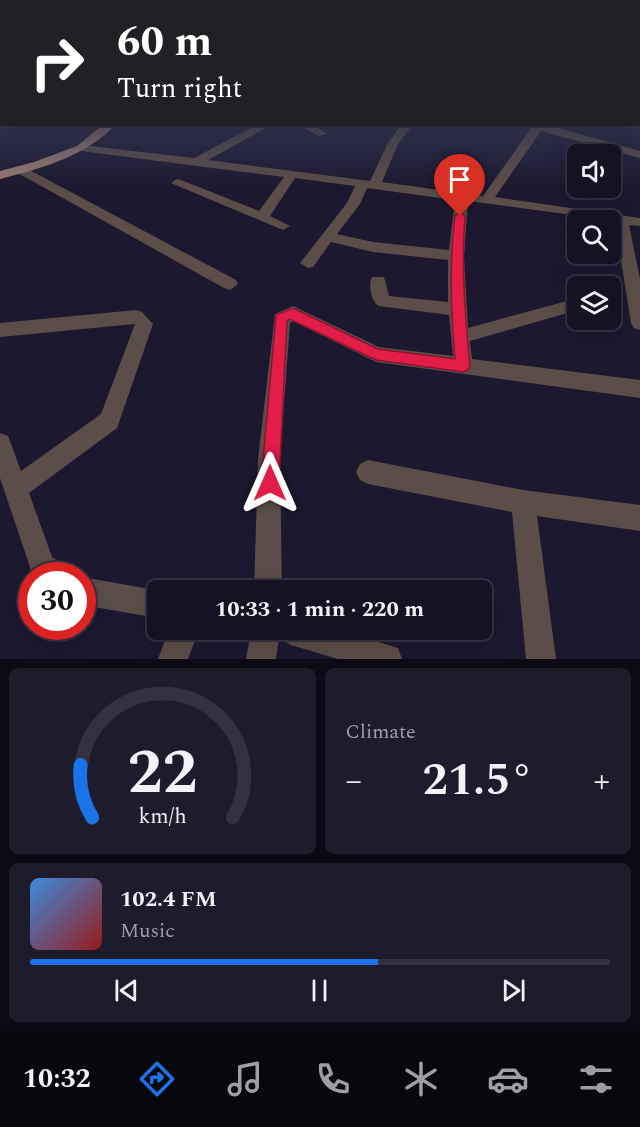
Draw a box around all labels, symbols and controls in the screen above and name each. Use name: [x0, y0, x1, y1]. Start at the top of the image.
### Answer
text: 60 m: [117, 11, 212, 74]
icon: right: [18, 24, 96, 102]
text: Turn right: [117, 68, 242, 110]
map controls: [567, 144, 621, 330]
button: sound: [567, 144, 621, 198]
pin: [434, 154, 485, 216]
icon: arrive: [443, 163, 476, 196]
button: search: [567, 210, 621, 264]
button: layers: [567, 276, 621, 330]
position arrow: [238, 451, 302, 515]
speed limit sign: 30: [18, 562, 96, 640]
text: 10:33 · 1 min · 220 m: [215, 593, 424, 626]
text: Climate: [346, 717, 416, 747]
text: 22: [127, 726, 197, 821]
text: 21.5°: [423, 746, 533, 815]
text: −: [346, 756, 362, 806]
text: +: [593, 756, 610, 806]
text: km/h: [138, 800, 186, 833]
text: 102.4 FM: [120, 883, 217, 916]
text: Music: [120, 916, 175, 946]
icon: previous: [110, 974, 143, 1007]
icon: pause: [303, 974, 336, 1007]
icon: next: [497, 974, 530, 1007]
text: 10:32: [23, 1058, 91, 1100]
icon: directions: [136, 1058, 178, 1100]
icon: music: [224, 1058, 266, 1100]
icon: phone: [312, 1058, 354, 1100]
icon: climate: [400, 1058, 442, 1100]
icon: car: [487, 1058, 529, 1100]
icon: filters: [575, 1058, 617, 1100]

